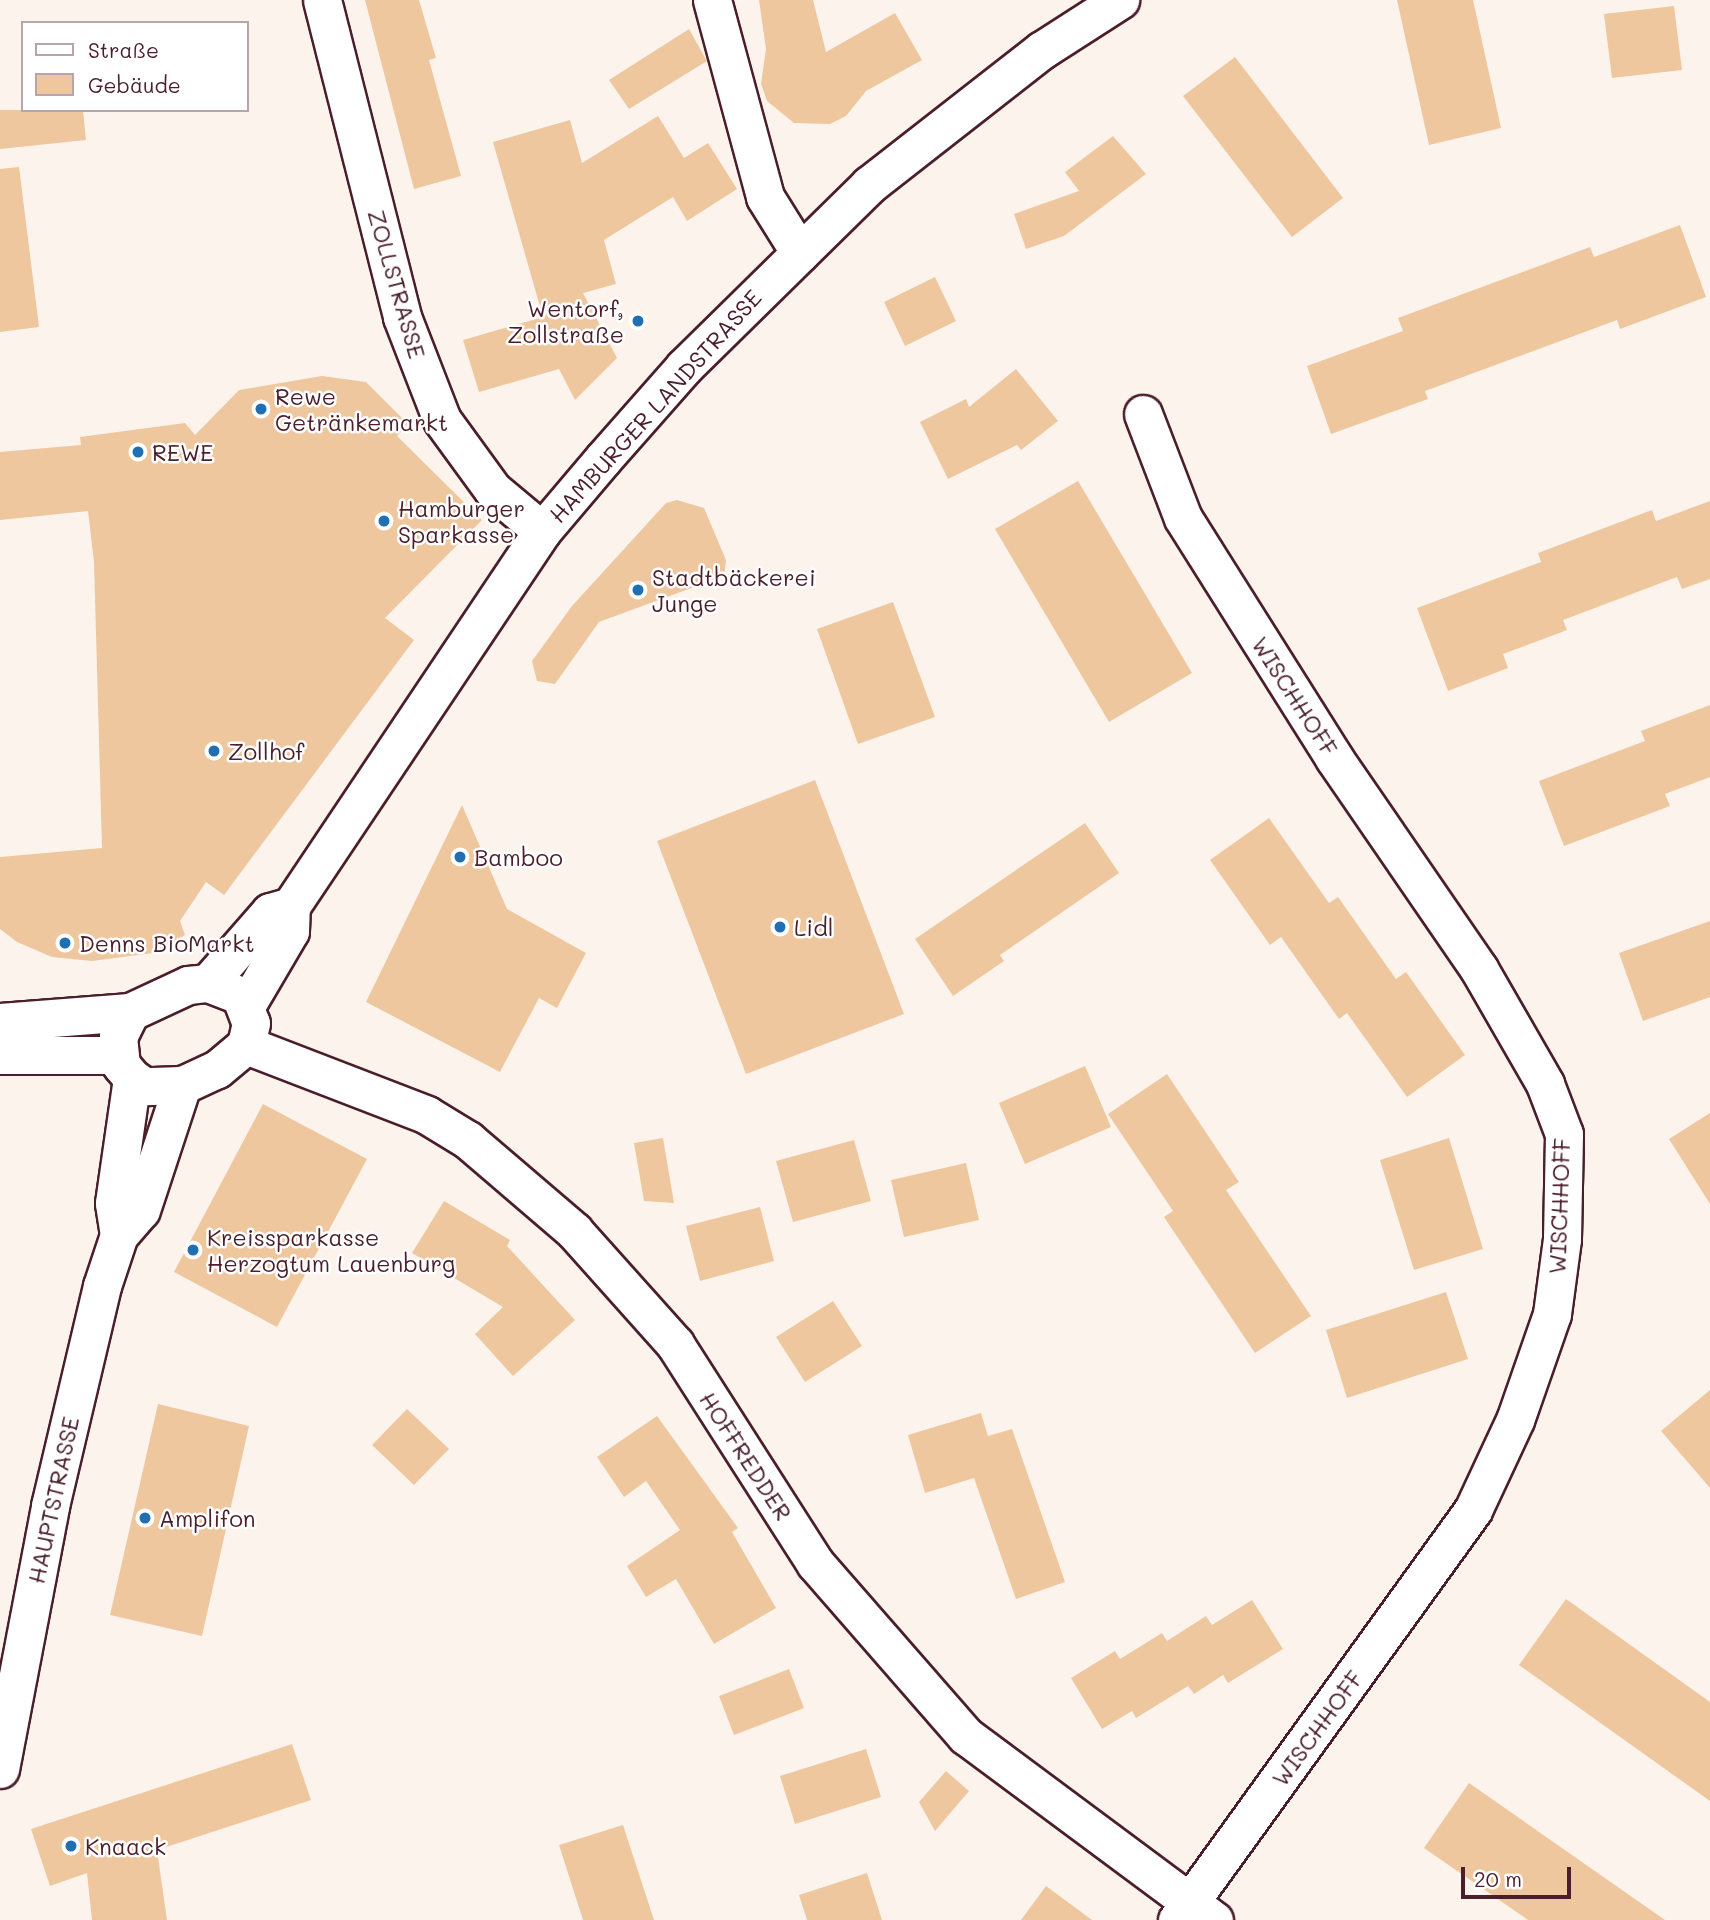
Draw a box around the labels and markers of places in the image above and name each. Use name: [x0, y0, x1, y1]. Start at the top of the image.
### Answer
place label: Wentorf, Zollstraße: [507, 294, 624, 348]
marker: Wentorf, Zollstraße: [630, 313, 646, 329]
place label: Rewe Getränkemarkt: [275, 382, 448, 436]
marker: Rewe Getränkemarkt: [253, 401, 269, 417]
place label: REWE: [152, 438, 213, 466]
marker: REWE: [130, 444, 146, 460]
place label: Hamburger Sparkasse: [398, 494, 525, 548]
marker: Hamburger Sparkasse: [376, 513, 392, 529]
place label: Stadtbäckerei Junge: [652, 563, 816, 617]
marker: Stadtbäckerei Junge: [630, 582, 646, 598]
place label: Zollhof: [228, 737, 304, 765]
marker: Zollhof: [206, 743, 222, 759]
place label: Bamboo: [474, 843, 563, 871]
marker: Bamboo: [452, 849, 468, 865]
place label: Lidl: [794, 913, 833, 941]
marker: Lidl: [772, 919, 788, 935]
place label: Denns BioMarkt: [79, 929, 255, 957]
marker: Denns BioMarkt: [57, 935, 73, 951]
place label: Kreissparkasse Herzogtum Lauenburg: [207, 1223, 455, 1277]
marker: Kreissparkasse Herzogtum Lauenburg: [185, 1242, 201, 1258]
place label: Amplifon: [159, 1504, 256, 1532]
marker: Amplifon: [137, 1510, 153, 1526]
place label: Knaack: [85, 1832, 166, 1860]
marker: Knaack: [63, 1838, 79, 1854]

